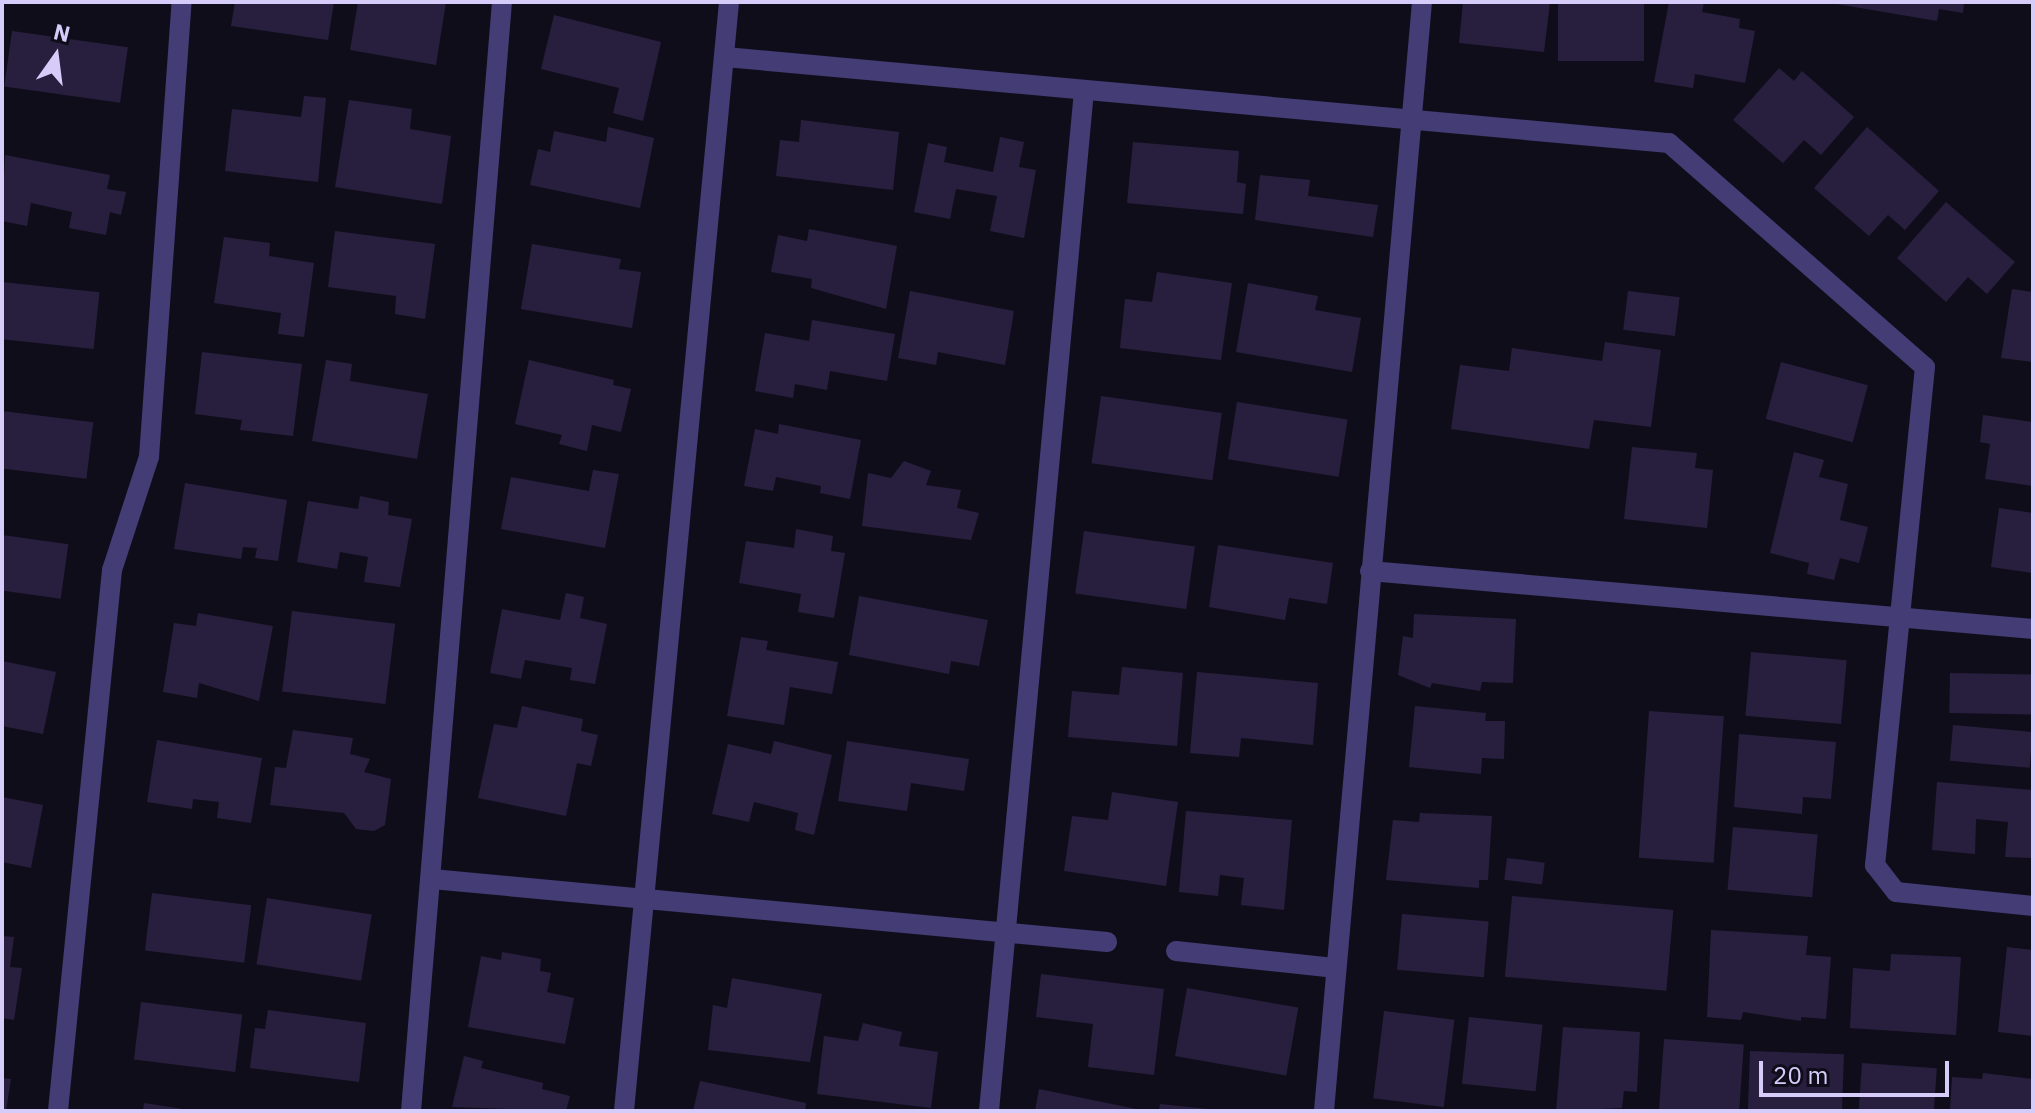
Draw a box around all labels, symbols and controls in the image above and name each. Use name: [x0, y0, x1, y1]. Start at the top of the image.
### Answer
north arrow: [16, 16, 96, 96]
text: N: [51, 16, 73, 48]
scale bar: [1763, 1045, 1953, 1095]
text: 20 m: [1773, 1059, 1828, 1091]

